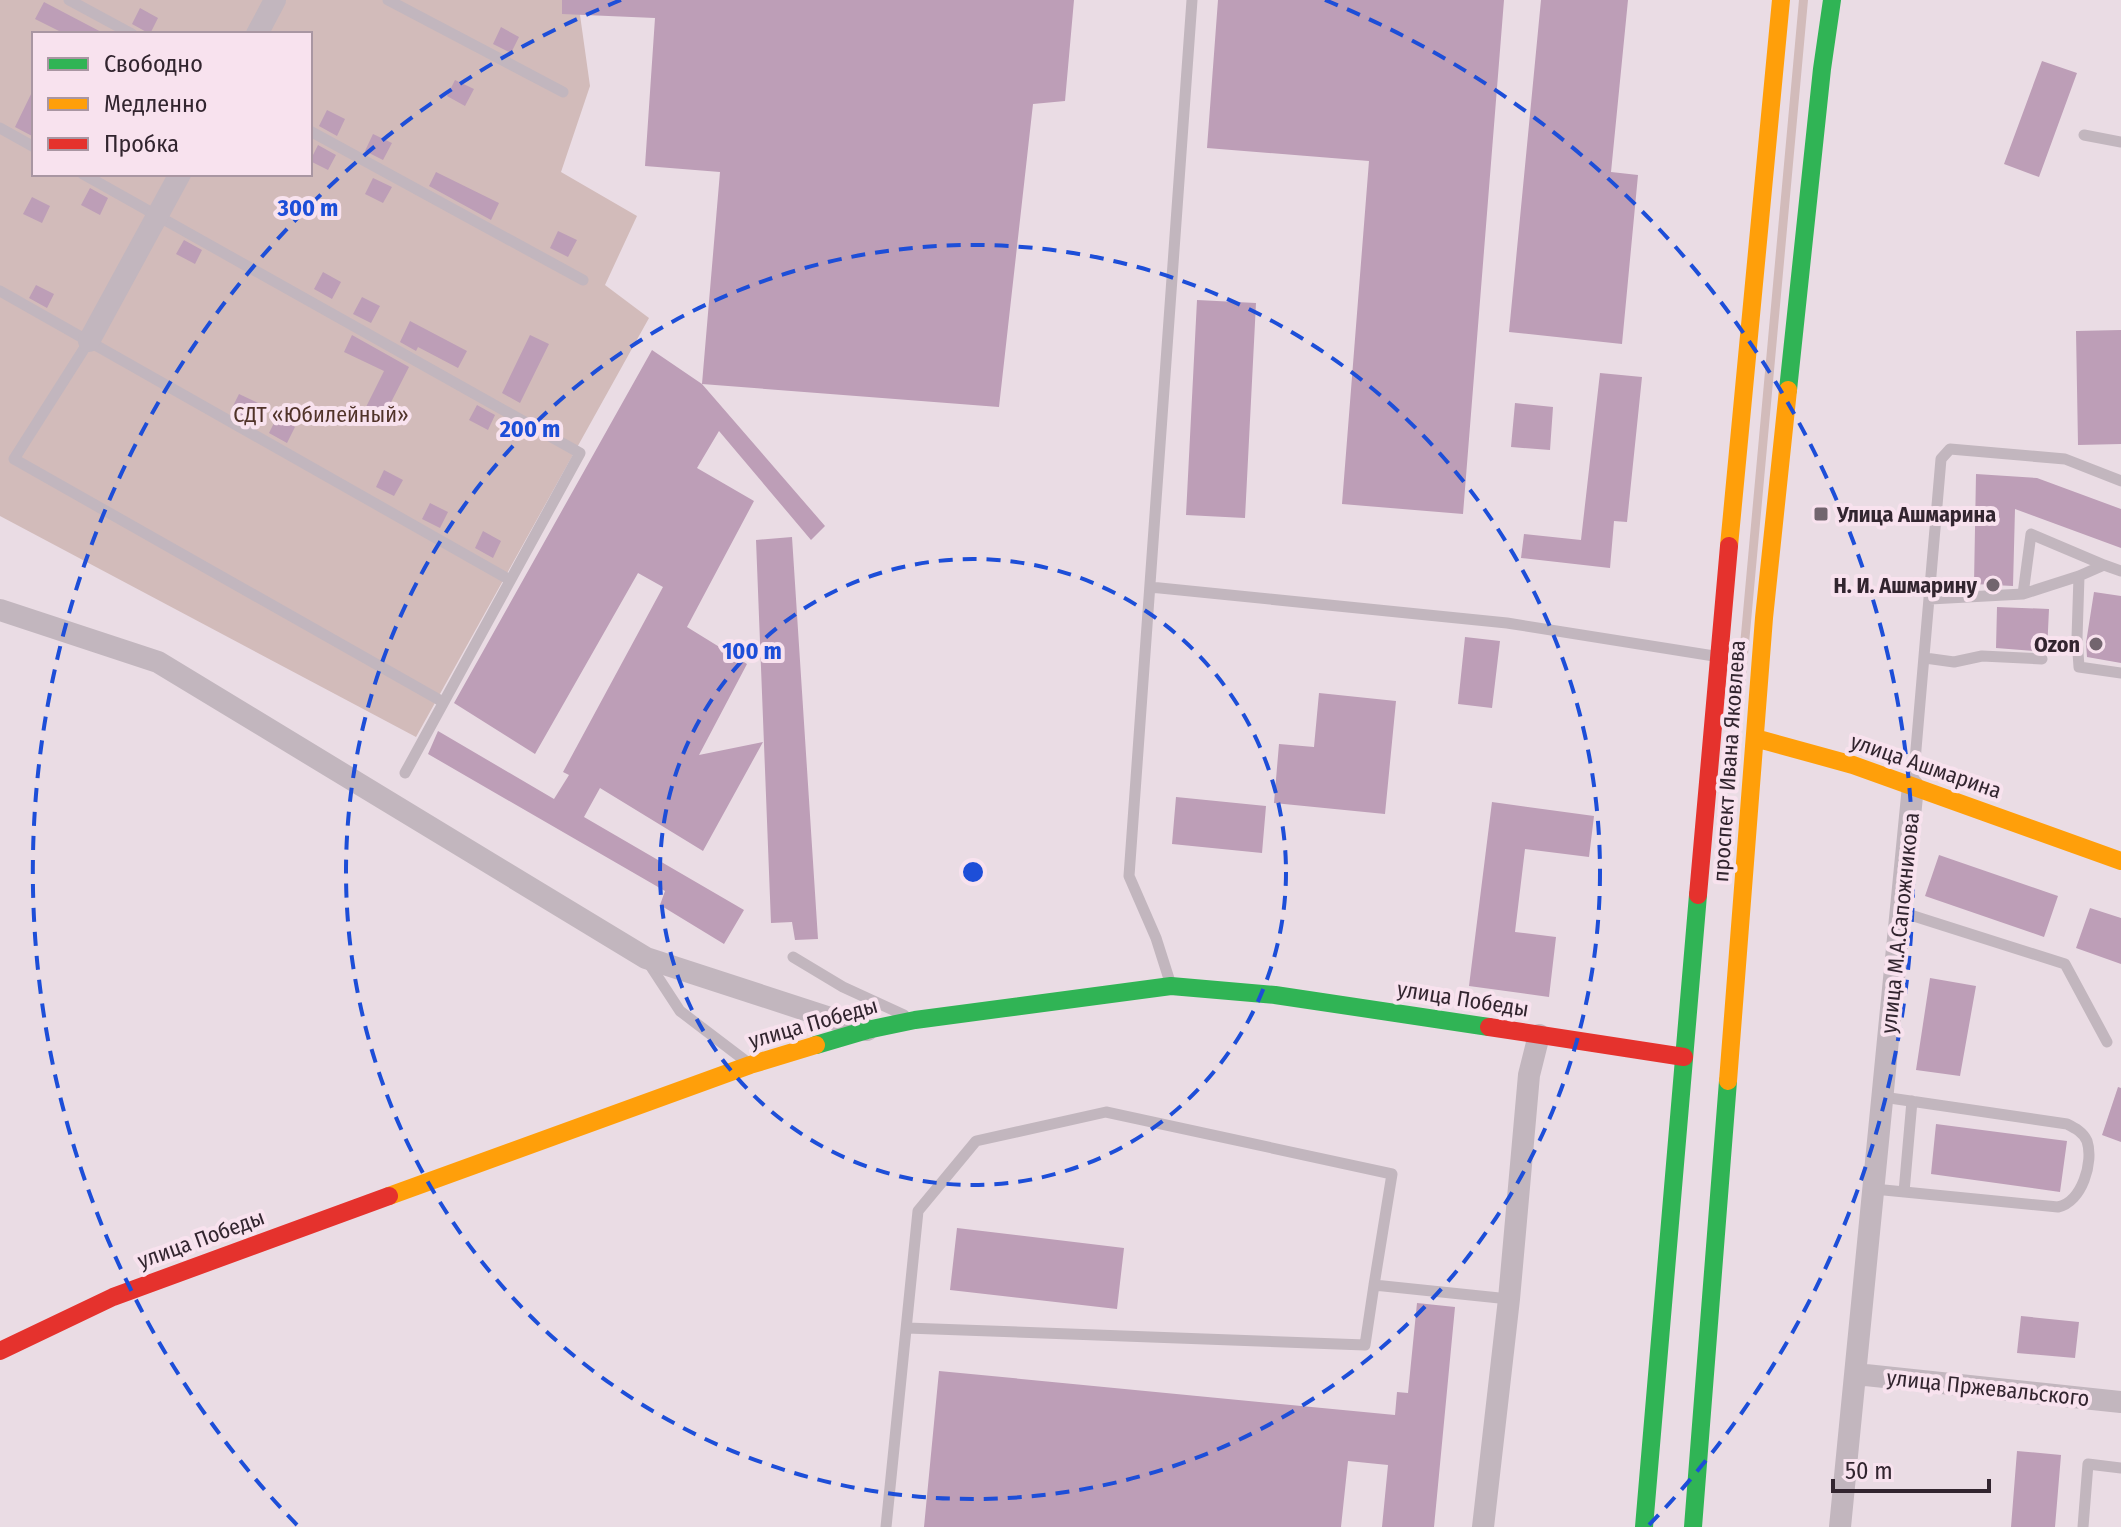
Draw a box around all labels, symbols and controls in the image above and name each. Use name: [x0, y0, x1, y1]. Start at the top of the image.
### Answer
legend: [32, 32, 312, 176]
text: Свободно: [104, 50, 203, 78]
text: Медленно: [104, 90, 207, 118]
text: Пробка: [104, 130, 179, 158]
text: 300 m: [277, 194, 338, 222]
park label: СДТ «Юбилейный»: [233, 401, 409, 428]
text: 200 m: [499, 415, 560, 443]
place label: Улица Ашмарина: [1836, 501, 1996, 528]
marker: Улица Ашмарина: [1812, 505, 1830, 523]
place label: Н. И. Ашмарину: [1834, 572, 1978, 599]
marker: Н. И. Ашмарину: [1984, 576, 2002, 594]
place label: Ozon: [2034, 631, 2080, 658]
marker: Ozon: [2087, 635, 2105, 653]
text: 100 m: [722, 637, 782, 665]
street label: проспект Ивана Яковлева: [1707, 639, 1751, 883]
street label: улица Ашмарина: [1847, 728, 2005, 804]
street label: улица М.А.Сапожникова: [1875, 811, 1925, 1035]
centre of rings: [959, 858, 987, 886]
street label: улица Победы: [1395, 975, 1531, 1023]
street label: улица Победы: [745, 992, 881, 1054]
street label: улица Победы: [134, 1204, 268, 1274]
street label: улица Пржевальского: [1885, 1364, 2091, 1412]
scale bar: [1833, 1443, 1989, 1493]
text: 50 m: [1845, 1457, 1893, 1485]

